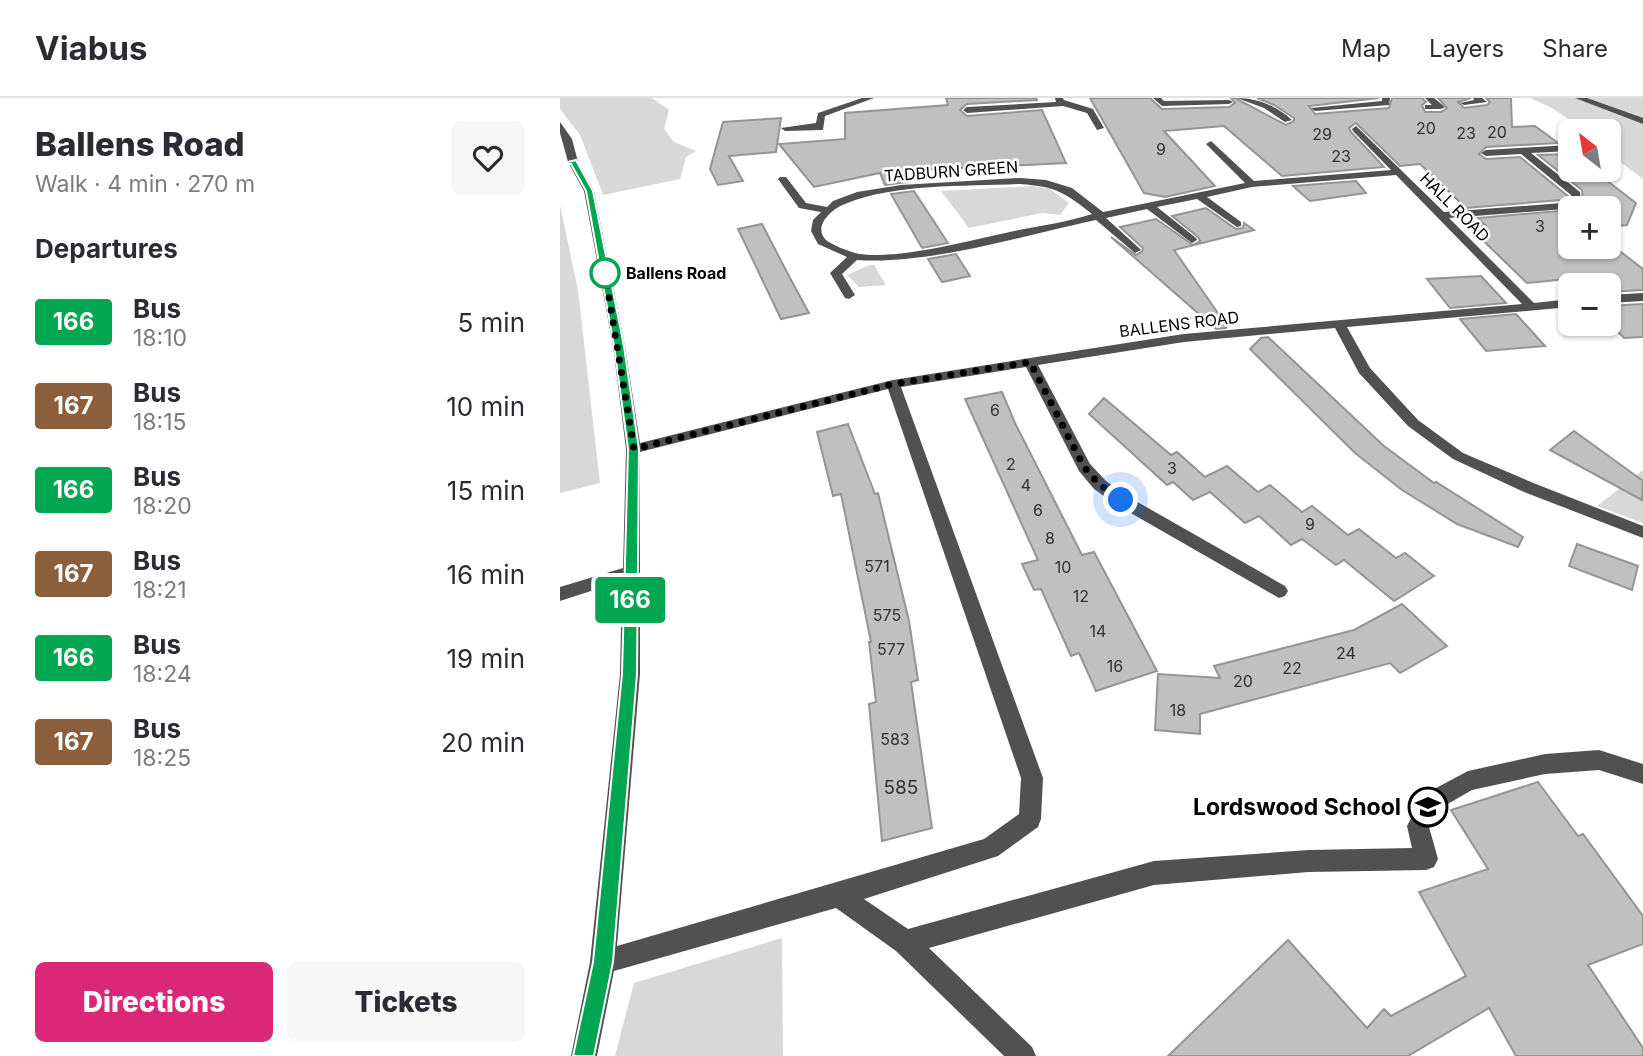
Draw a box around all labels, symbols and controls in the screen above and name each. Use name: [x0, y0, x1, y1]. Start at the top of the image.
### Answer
text: Viabus: [35, 28, 148, 68]
text: Map: [1341, 34, 1391, 63]
text: Layers: [1429, 34, 1504, 63]
text: Share: [1542, 34, 1608, 63]
house number: 20: [1416, 118, 1436, 138]
north arrow: [1558, 119, 1620, 182]
map controls: [1558, 119, 1621, 336]
button: heart: [451, 121, 525, 195]
house number: 20: [1487, 122, 1507, 142]
house number: 23: [1456, 123, 1476, 143]
text: Ballens Road: [35, 124, 245, 164]
house number: 29: [1312, 124, 1332, 144]
house number: 9: [1156, 139, 1166, 159]
house number: 23: [1331, 146, 1351, 166]
street label: TADBURN GREEN: [883, 156, 1019, 186]
street label: HALL ROAD: [1416, 168, 1494, 246]
text: Walk · 4 min · 270 m: [35, 170, 255, 198]
button: +: [1558, 196, 1621, 259]
house number: 3: [1535, 216, 1545, 236]
text: Departures: [35, 233, 178, 264]
marker: Ballens Road: [590, 258, 620, 288]
place label: Ballens Road: [626, 263, 726, 283]
button: −: [1558, 273, 1621, 336]
text: Bus: [133, 293, 181, 324]
text: 166: [53, 307, 94, 336]
text: 5 min: [457, 307, 525, 338]
street label: BALLENS ROAD: [1118, 307, 1240, 341]
text: 18:10: [133, 324, 187, 352]
text: Bus: [133, 377, 181, 408]
text: 167: [54, 391, 93, 420]
text: 10 min: [446, 391, 525, 422]
house number: 6: [990, 400, 1000, 420]
text: 18:15: [133, 408, 187, 436]
house number: 2: [1006, 454, 1016, 474]
house number: 3: [1167, 458, 1177, 478]
text: Bus: [133, 461, 181, 492]
text: 166: [53, 475, 94, 504]
text: 15 min: [447, 475, 525, 506]
house number: 4: [1021, 475, 1031, 495]
your location: [1103, 482, 1138, 517]
text: 18:20: [133, 492, 192, 520]
house number: 6: [1033, 500, 1043, 520]
house number: 9: [1305, 514, 1315, 534]
house number: 8: [1045, 528, 1055, 548]
text: Bus: [133, 545, 181, 576]
house number: 571: [864, 556, 890, 576]
house number: 10: [1055, 557, 1071, 577]
text: 167: [54, 559, 93, 588]
text: 16 min: [447, 559, 525, 590]
text: 18:21: [133, 576, 187, 604]
line badge: 166: [590, 577, 670, 623]
text: 166: [609, 585, 651, 614]
house number: 12: [1073, 586, 1089, 606]
house number: 575: [873, 605, 901, 625]
house number: 14: [1090, 621, 1106, 641]
text: Bus: [133, 629, 181, 660]
house number: 577: [877, 639, 905, 659]
text: 166: [53, 643, 94, 672]
text: 19 min: [447, 643, 525, 674]
house number: 24: [1336, 643, 1356, 663]
house number: 16: [1107, 656, 1123, 676]
house number: 22: [1282, 658, 1302, 678]
text: 18:24: [133, 660, 192, 688]
house number: 20: [1233, 671, 1253, 691]
house number: 18: [1170, 700, 1186, 720]
text: Bus: [133, 713, 181, 744]
text: 167: [54, 727, 93, 756]
text: 20 min: [441, 727, 525, 758]
house number: 583: [880, 729, 910, 749]
text: 18:25: [133, 744, 191, 772]
house number: 585: [884, 776, 918, 799]
school or university icon: Lordswood School: [1407, 786, 1449, 828]
place label: Lordswood School: [1193, 793, 1401, 821]
button: Directions: [35, 962, 273, 1042]
button: Tickets: [287, 962, 525, 1042]

